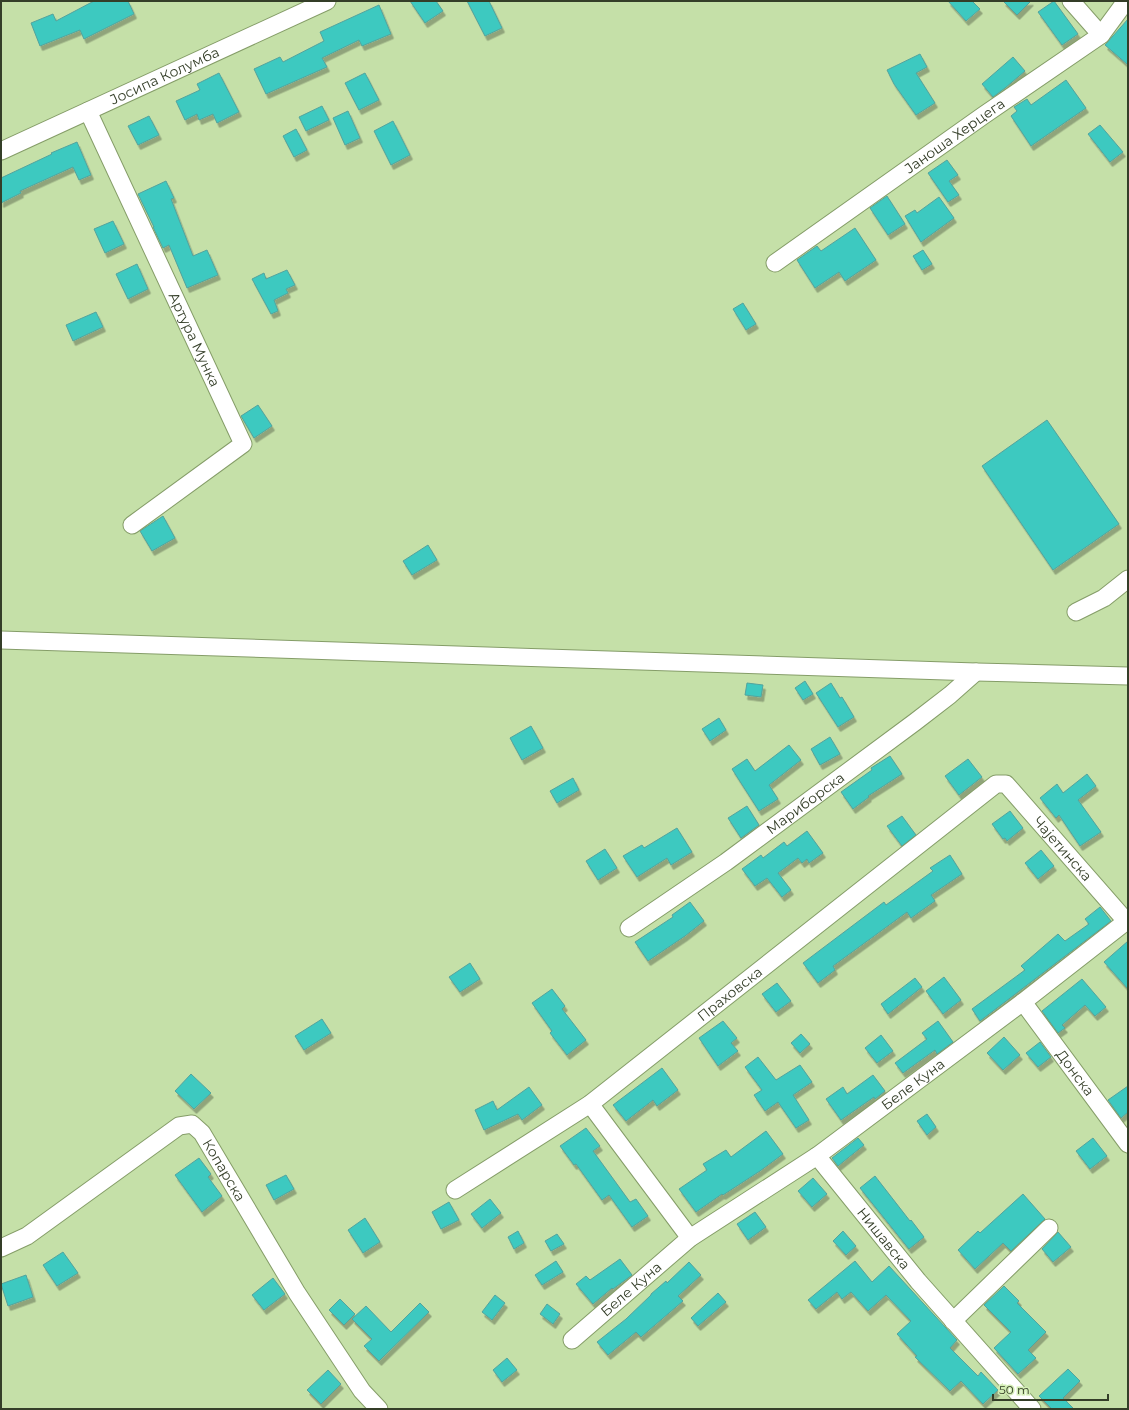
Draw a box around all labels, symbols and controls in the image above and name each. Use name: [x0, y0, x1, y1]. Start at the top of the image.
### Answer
street label: Јосипа Колумба: [107, 43, 222, 109]
street label: Јаноша Херцега: [901, 94, 1008, 178]
street label: Артура Мунка: [165, 289, 224, 390]
street label: Мариборска: [763, 768, 848, 838]
street label: Чајетинска: [1029, 813, 1096, 885]
street label: Праховска: [694, 963, 766, 1025]
street label: Донска: [1052, 1046, 1098, 1100]
street label: Беле Куна: [878, 1055, 948, 1114]
street label: Копарска: [199, 1136, 250, 1205]
street label: Нишавска: [853, 1204, 914, 1273]
street label: Беле Куна: [597, 1258, 665, 1320]
scale bar: [993, 1376, 1108, 1402]
text: 50 m: [999, 1382, 1030, 1397]

